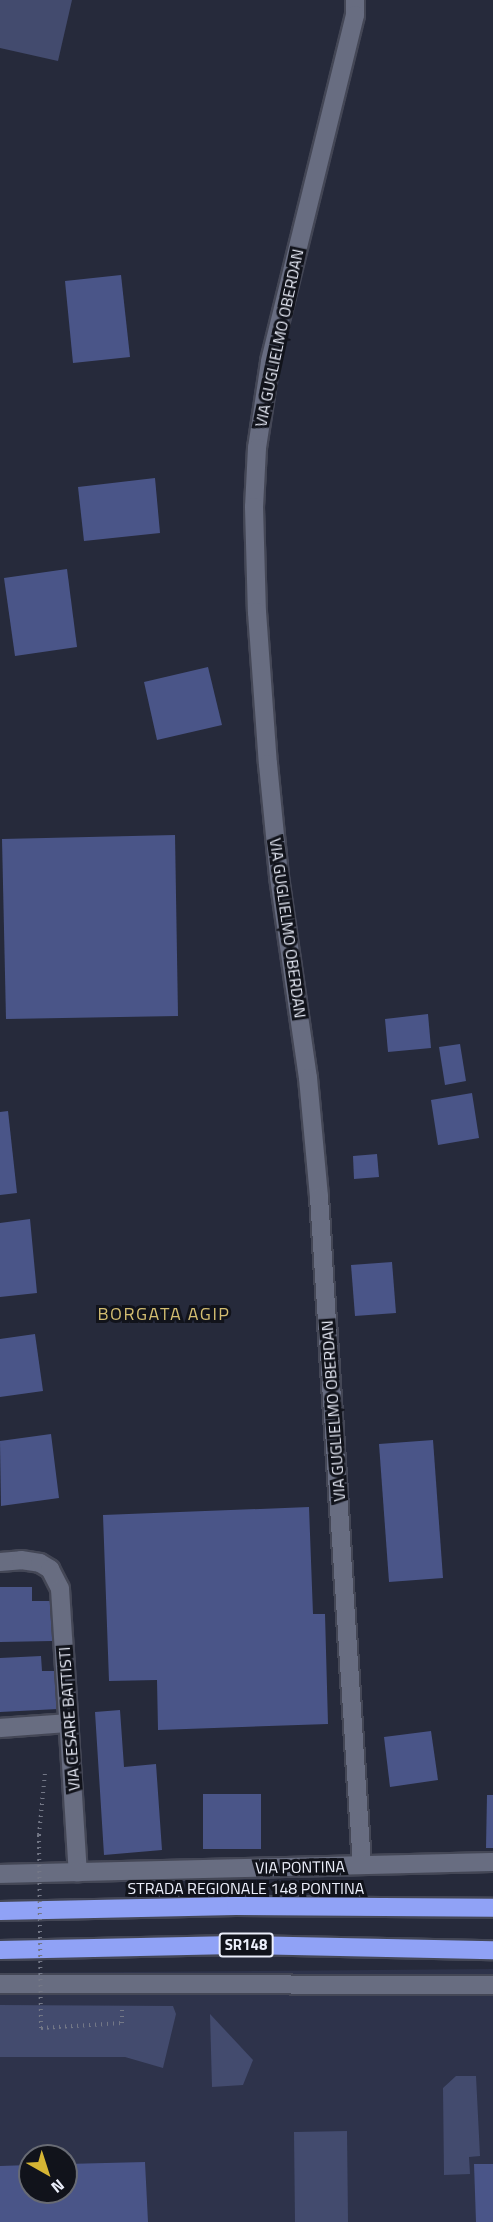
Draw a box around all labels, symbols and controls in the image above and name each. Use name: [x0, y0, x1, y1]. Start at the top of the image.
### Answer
street label: VIA GUGLIELMO OBERDAN: [251, 247, 307, 429]
street label: VIA GUGLIELMO OBERDAN: [266, 837, 310, 1019]
district label: BORGATA AGIP: [97, 1303, 231, 1325]
street label: VIA GUGLIELMO OBERDAN: [317, 1320, 349, 1502]
street label: VIA CESARE BATTISTI: [54, 1646, 84, 1792]
street label: VIA PONTINA: [255, 1857, 345, 1877]
street label: STRADA REGIONALE 148 PONTINA: [128, 1878, 364, 1898]
road number: SR148: [218, 1933, 274, 1957]
north arrow: [18, 2144, 78, 2204]
text: N: [46, 2174, 70, 2199]

